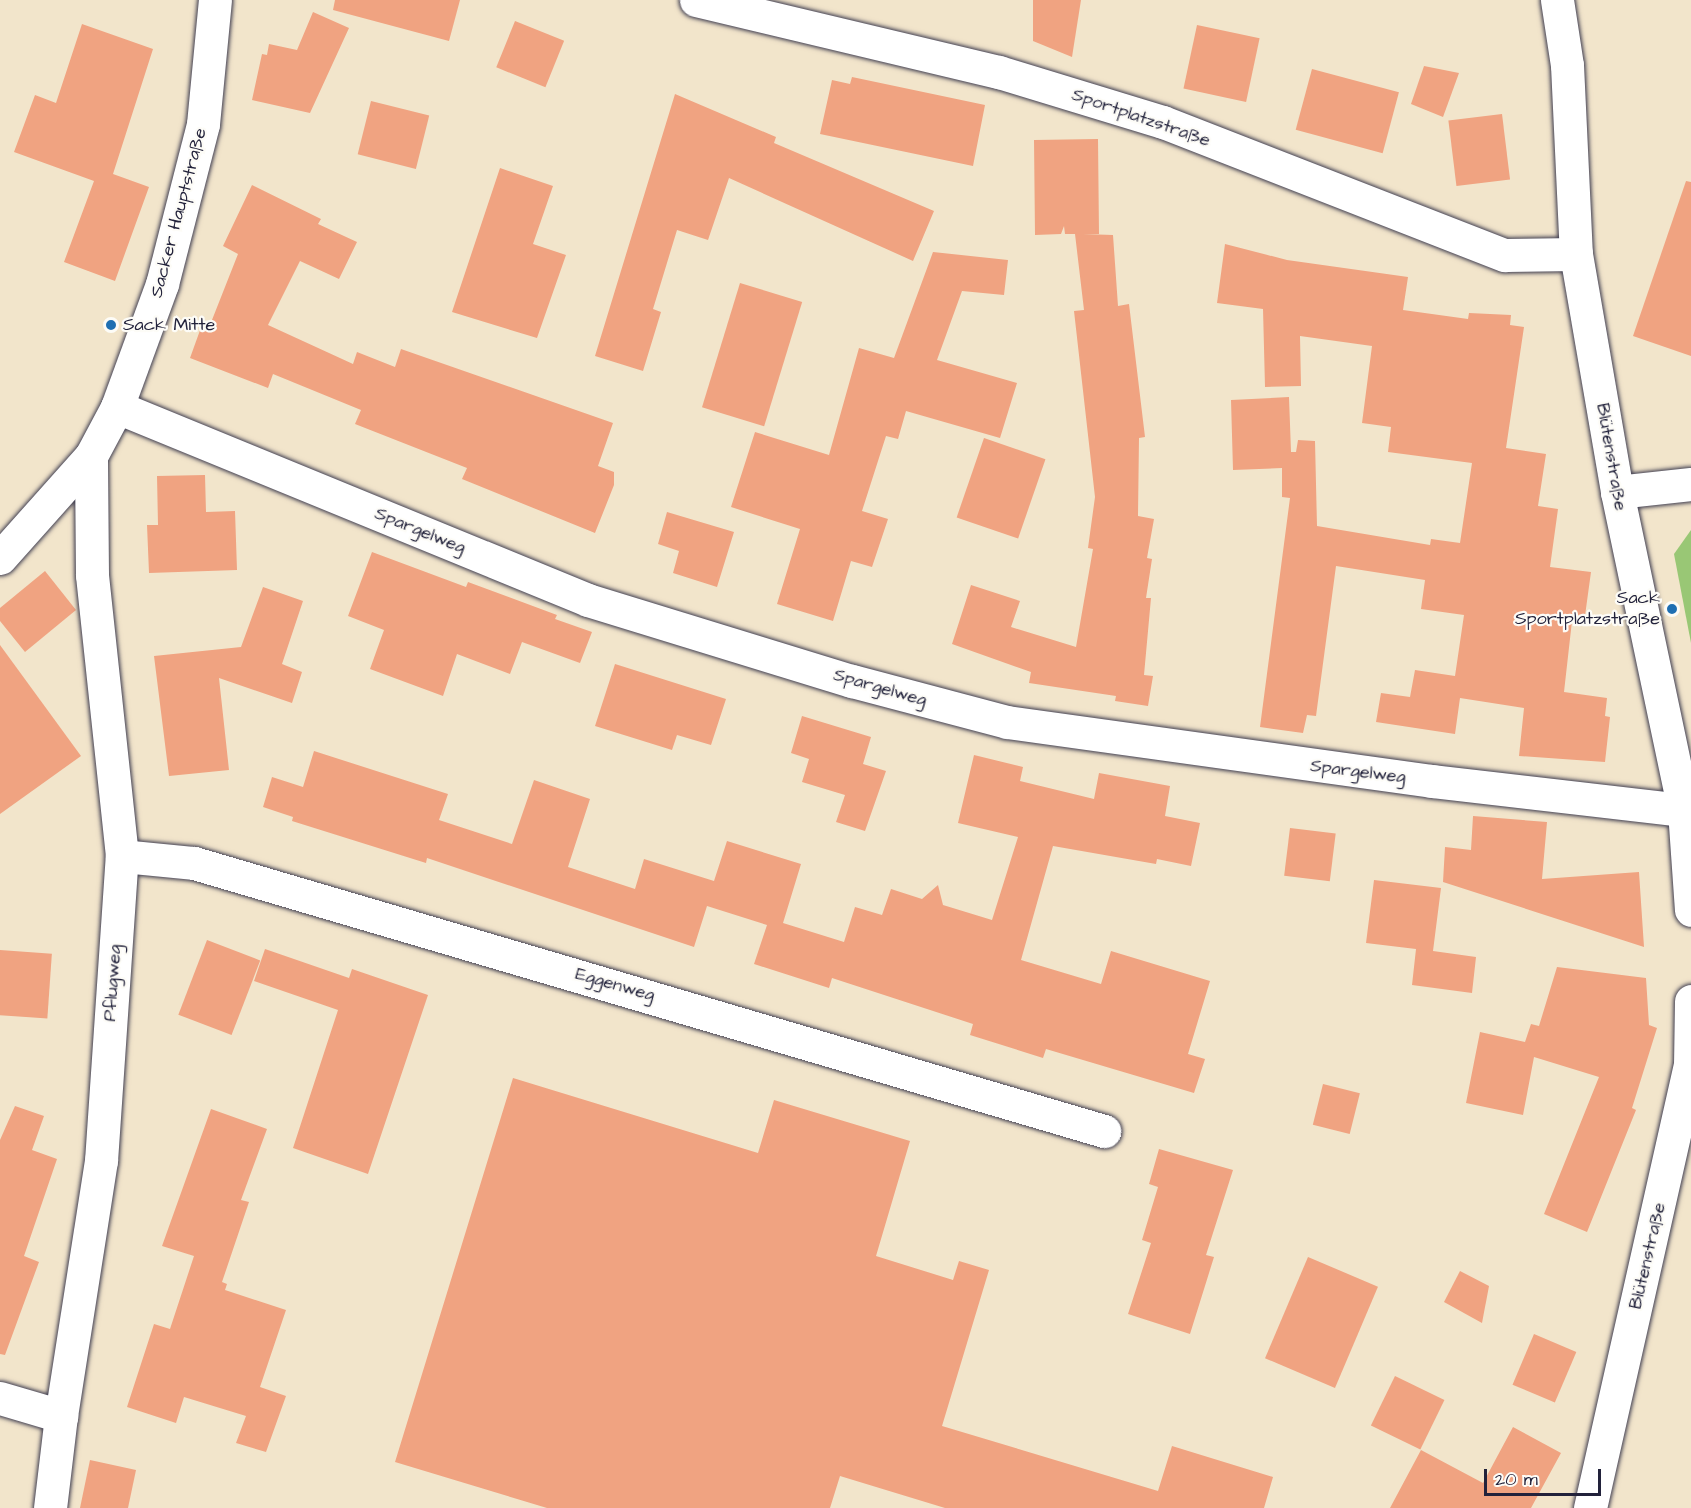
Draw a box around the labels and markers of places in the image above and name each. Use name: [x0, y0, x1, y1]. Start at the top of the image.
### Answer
place label: Sack Mitte: [123, 314, 215, 336]
marker: Sack Mitte: [104, 318, 118, 332]
place label: Sack Sportplatzstraße: [1515, 588, 1660, 630]
marker: Sack Sportplatzstraße: [1665, 602, 1679, 616]

